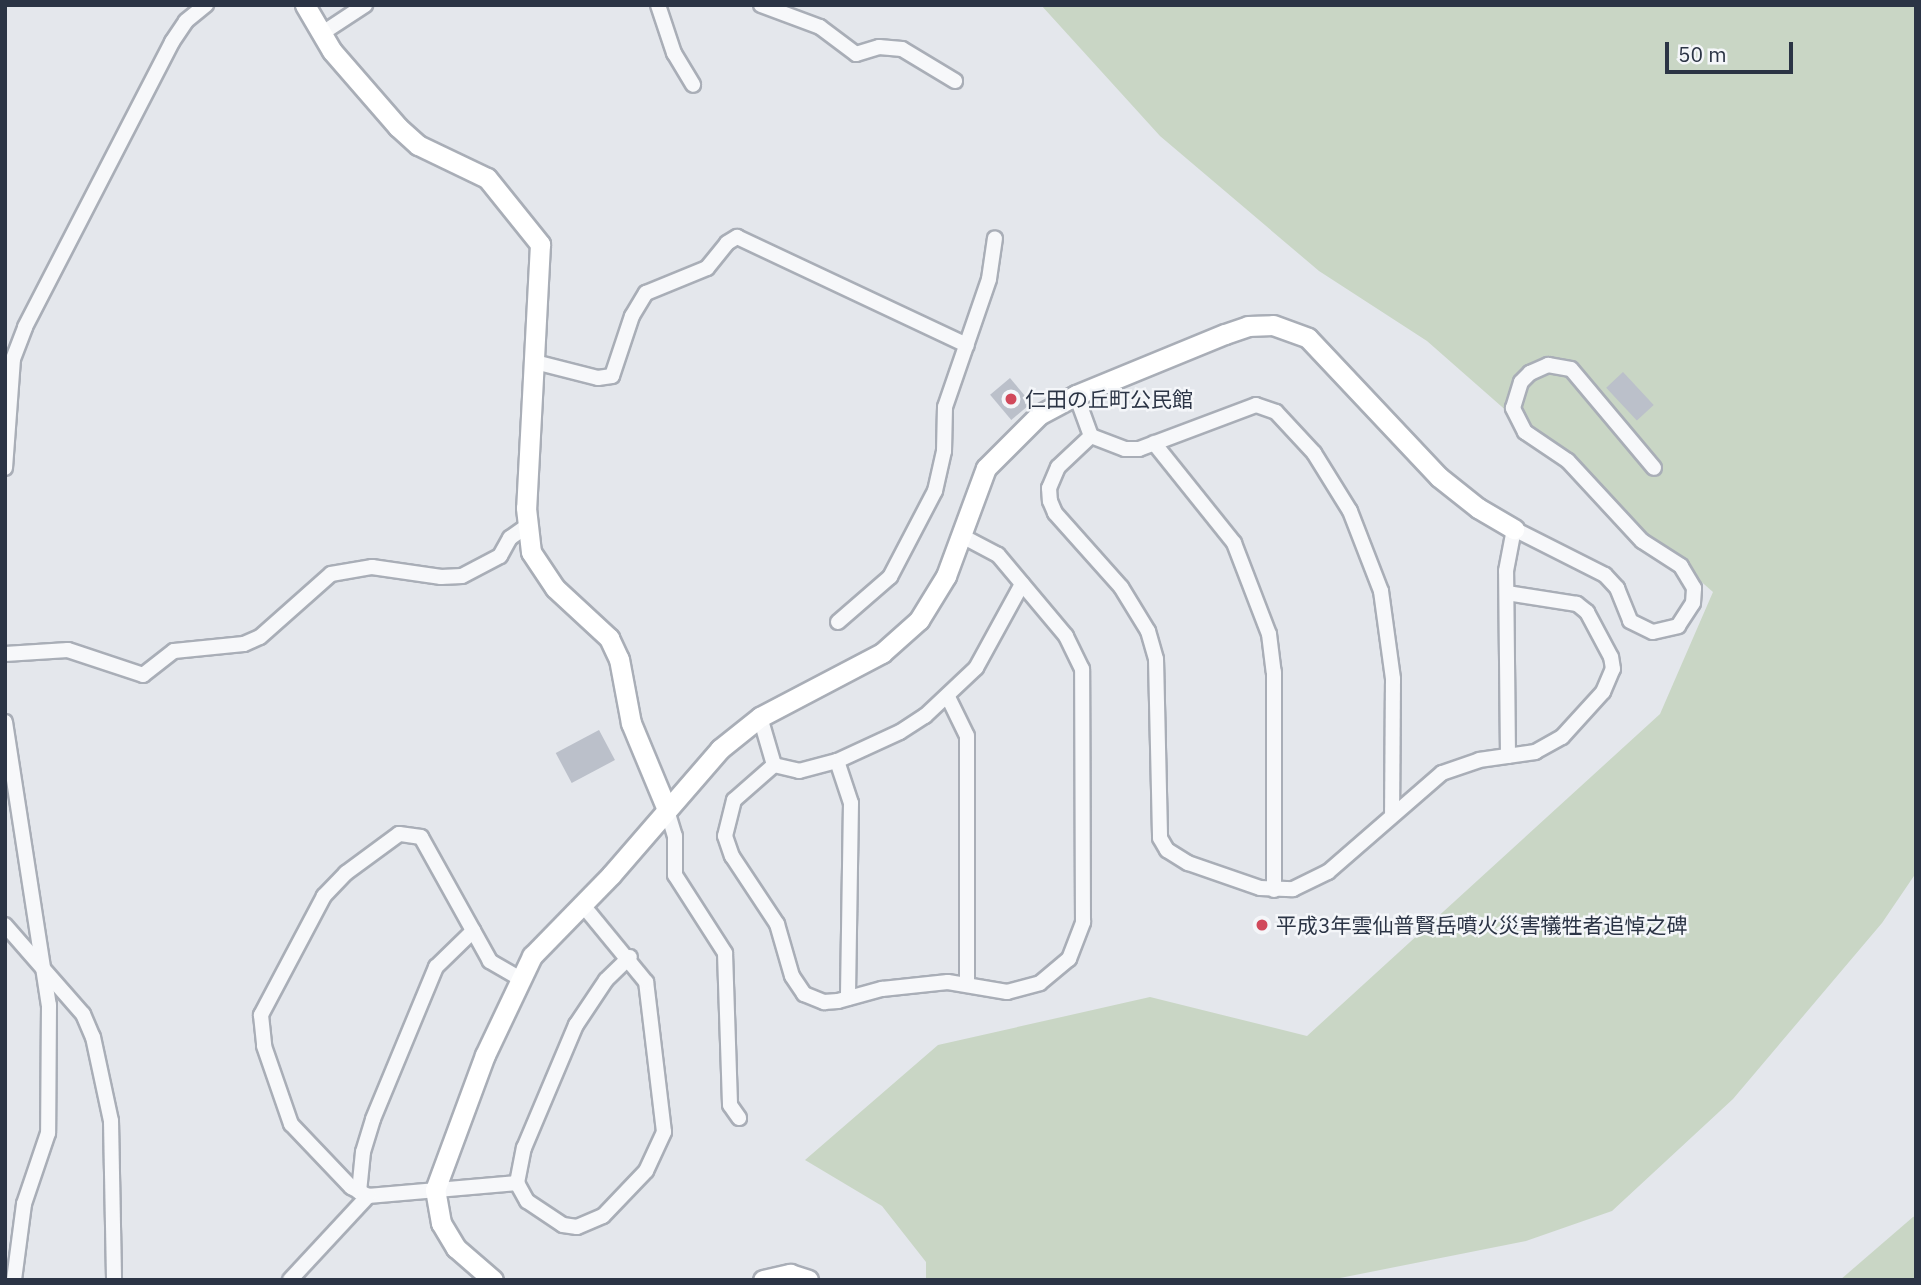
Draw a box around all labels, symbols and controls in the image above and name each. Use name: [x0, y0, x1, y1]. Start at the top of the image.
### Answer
scale bar: [1669, 28, 1797, 72]
text: 50 m: [1678, 40, 1727, 68]
place label: 仁田の丘町公民館: [1025, 386, 1193, 412]
marker: 仁田の丘町公民館: [1003, 391, 1019, 407]
place label: 平成3年雲仙普賢岳噴火災害犠牲者追悼之碑: [1276, 912, 1688, 938]
marker: 平成3年雲仙普賢岳噴火災害犠牲者追悼之碑: [1254, 917, 1270, 933]

